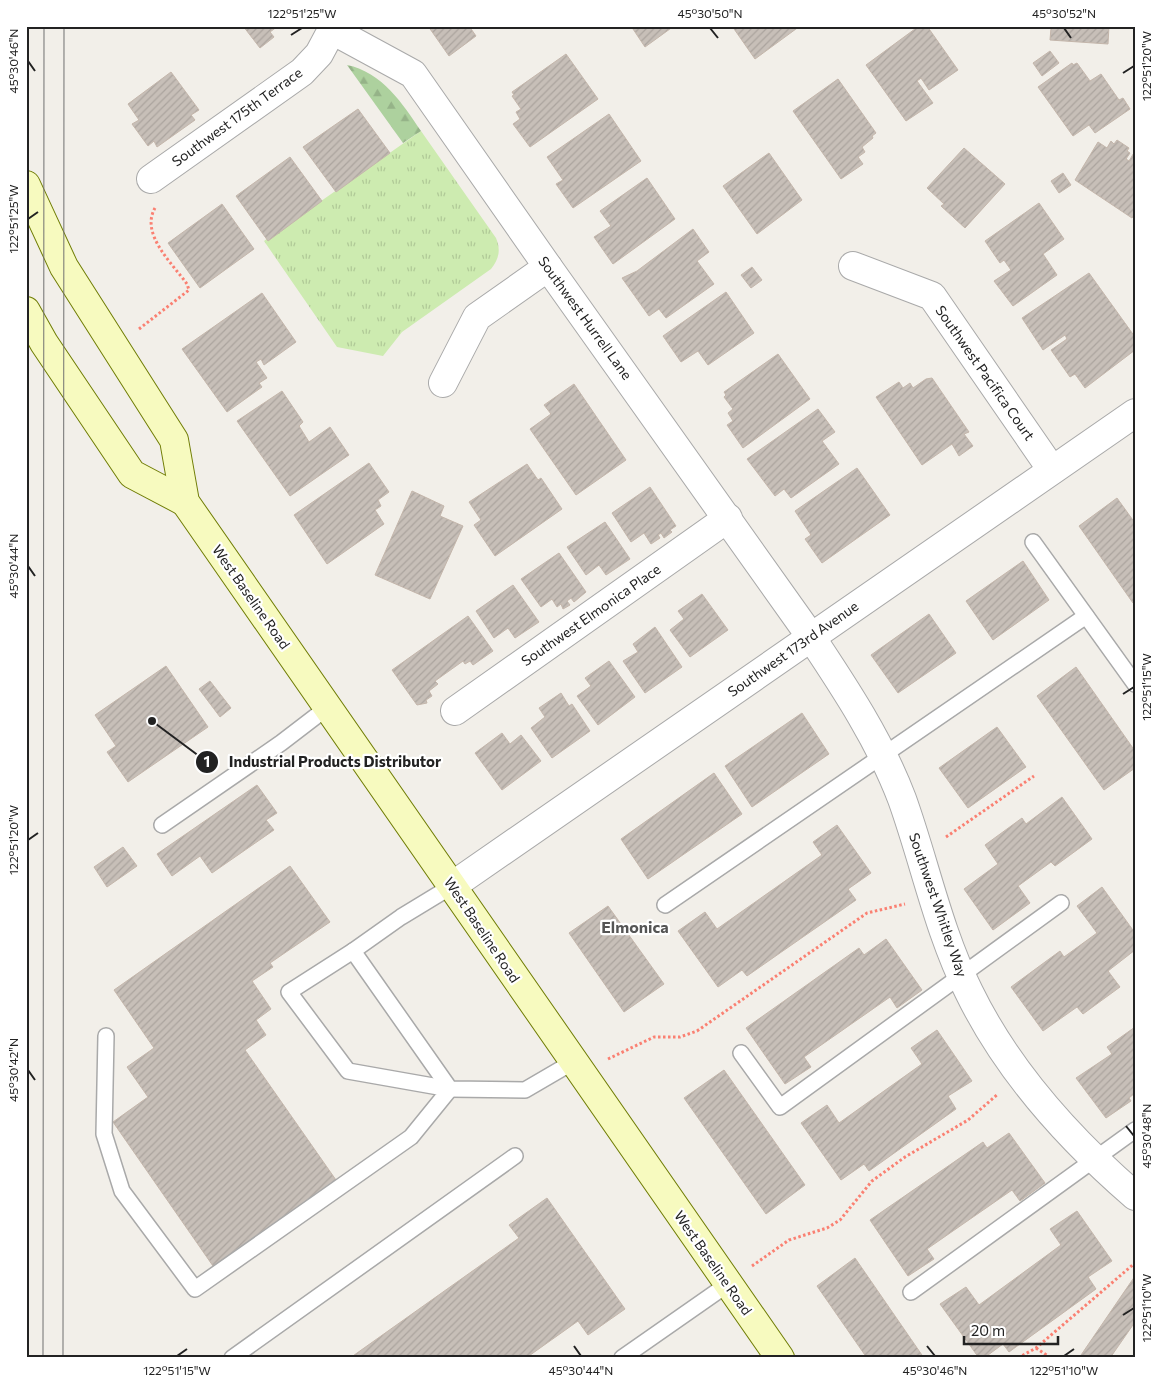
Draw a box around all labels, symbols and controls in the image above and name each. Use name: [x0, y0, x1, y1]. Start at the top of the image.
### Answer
text: 122°51'25"W: [268, 6, 336, 20]
text: 45°30'50"N: [677, 6, 743, 20]
text: 45°30'52"N: [1032, 6, 1096, 20]
text: 45°30'46"N: [6, 29, 20, 93]
text: 122°51'20"W: [1139, 31, 1153, 101]
street label: Southwest 175th Terrace: [168, 64, 305, 170]
text: 122°51'25"W: [6, 185, 20, 253]
street label: Southwest Hurrell Lane: [535, 253, 636, 383]
street label: Southwest Pacifica Court: [932, 302, 1039, 444]
text: 45°30'44"N: [6, 534, 20, 598]
street label: West Baseline Road: [209, 541, 294, 652]
street label: Southwest Elmonica Place: [518, 560, 664, 669]
street label: Southwest 173rd Avenue: [724, 597, 861, 700]
text: 122°51'15"W: [1139, 653, 1153, 721]
callout: Industrial Products Distributor: [194, 747, 451, 777]
text: 1: [204, 752, 210, 770]
text: Industrial Products Distributor: [229, 752, 441, 770]
text: 122°51'20"W: [6, 805, 20, 875]
street label: Southwest Whitley Way: [906, 831, 971, 979]
street label: West Baseline Road: [441, 874, 524, 986]
district label: Elmonica: [601, 917, 669, 936]
text: 45°30'42"N: [6, 1038, 20, 1102]
text: 45°30'48"N: [1139, 1104, 1153, 1168]
street label: West Baseline Road: [671, 1207, 756, 1318]
text: 122°51'10"W: [1139, 1274, 1153, 1342]
scale bar: [964, 1314, 1057, 1346]
text: 20 m: [971, 1321, 1005, 1339]
text: 122°51'15"W: [143, 1363, 211, 1377]
text: 45°30'44"N: [549, 1363, 613, 1377]
text: 45°30'46"N: [903, 1363, 967, 1377]
text: 122°51'10"W: [1030, 1363, 1098, 1377]

